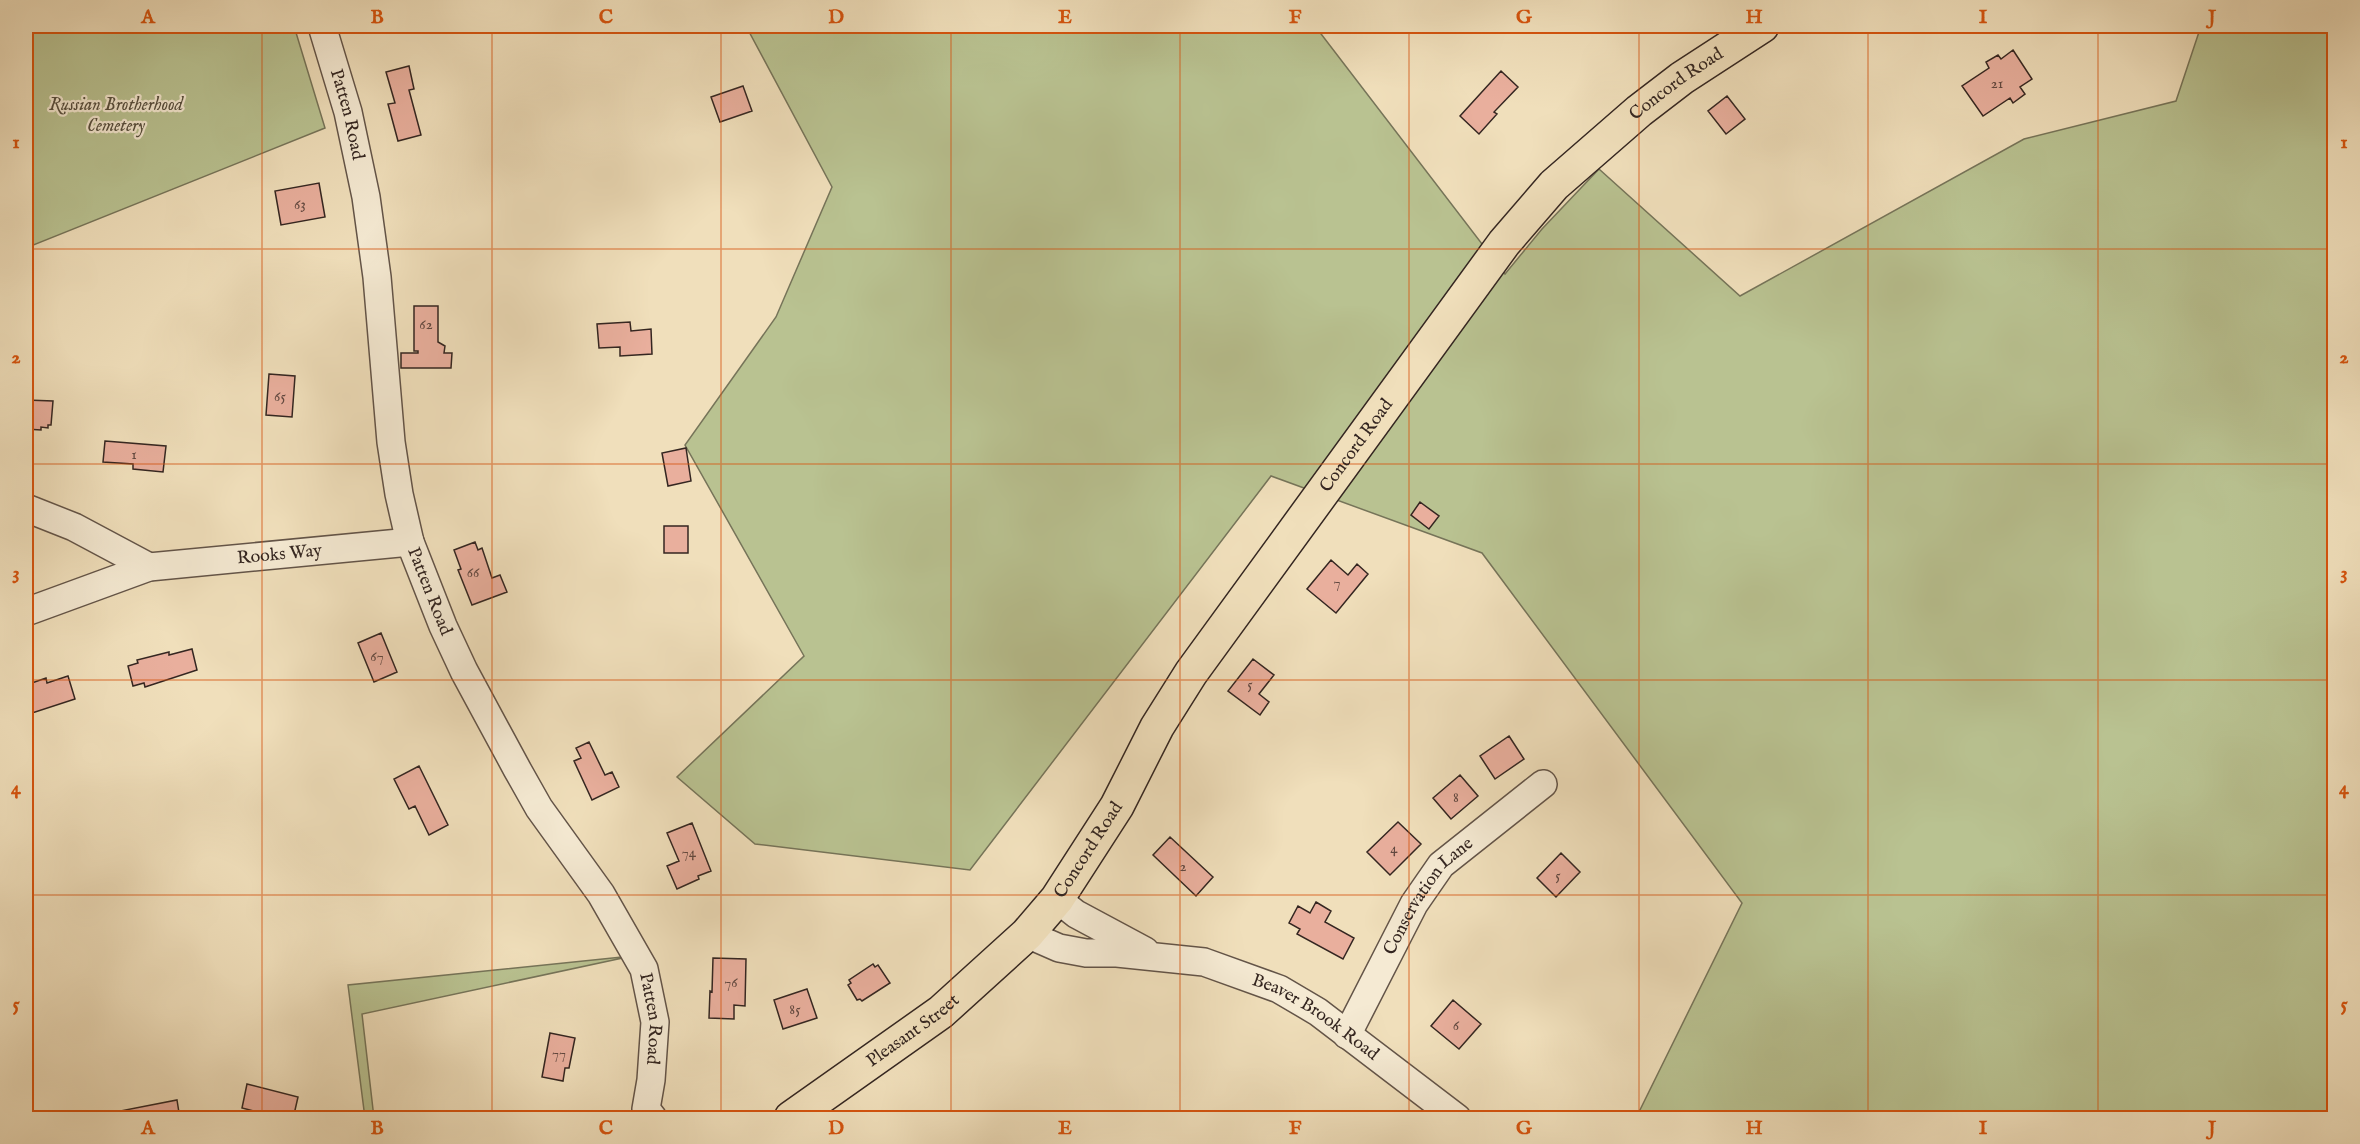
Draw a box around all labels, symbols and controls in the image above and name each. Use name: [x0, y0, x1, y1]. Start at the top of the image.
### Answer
text: A: [140, 5, 156, 30]
text: B: [370, 5, 384, 30]
text: C: [599, 5, 613, 30]
text: D: [828, 5, 844, 30]
text: E: [1058, 5, 1072, 30]
text: F: [1289, 5, 1302, 30]
text: G: [1516, 5, 1533, 30]
text: H: [1745, 5, 1763, 30]
text: I: [1979, 5, 1988, 30]
text: J: [2205, 5, 2217, 30]
street label: Concord Road: [1624, 43, 1728, 126]
street label: Patten Road: [324, 66, 369, 162]
house number: 21: [1991, 74, 2003, 93]
park label: Russian Brotherhood Cemetery: [49, 94, 185, 138]
text: 1: [12, 130, 20, 155]
text: 1: [2340, 130, 2348, 155]
house number: 63: [294, 195, 306, 214]
house number: 62: [419, 315, 433, 334]
text: 2: [11, 345, 21, 370]
text: 2: [2339, 345, 2349, 370]
house number: 65: [274, 387, 286, 406]
street label: Concord Road: [1315, 394, 1398, 497]
house number: 1: [131, 445, 137, 464]
street label: Rooks Way: [236, 539, 323, 570]
street label: Patten Road: [402, 544, 458, 640]
text: 3: [12, 561, 20, 586]
text: 3: [2340, 561, 2348, 586]
house number: 66: [467, 563, 480, 582]
house number: 7: [1333, 573, 1341, 592]
house number: 67: [370, 647, 384, 666]
house number: 5: [1247, 675, 1253, 694]
text: 4: [11, 776, 22, 801]
text: 4: [2339, 776, 2350, 801]
house number: 8: [1453, 788, 1459, 807]
street label: Concord Road: [1049, 797, 1128, 903]
street label: Conservation Lane: [1378, 832, 1478, 959]
house number: 4: [1390, 839, 1398, 858]
house number: 74: [682, 843, 697, 862]
house number: 2: [1179, 857, 1187, 876]
house number: 5: [1555, 866, 1561, 885]
street label: Beaver Brook Road: [1249, 969, 1384, 1066]
street label: Patten Road: [634, 971, 667, 1066]
house number: 76: [724, 973, 738, 992]
street label: Pleasant Street: [862, 989, 964, 1073]
text: 5: [12, 992, 20, 1017]
text: 5: [2340, 992, 2348, 1017]
house number: 85: [789, 1000, 801, 1019]
house number: 6: [1453, 1016, 1460, 1035]
house number: 77: [552, 1044, 566, 1063]
text: A: [140, 1116, 156, 1141]
text: B: [370, 1116, 384, 1141]
text: C: [599, 1116, 613, 1141]
text: D: [828, 1116, 844, 1141]
text: E: [1058, 1116, 1072, 1141]
text: F: [1289, 1116, 1302, 1141]
text: G: [1516, 1116, 1533, 1141]
text: H: [1745, 1116, 1763, 1141]
text: I: [1979, 1116, 1988, 1141]
text: J: [2205, 1116, 2217, 1141]

